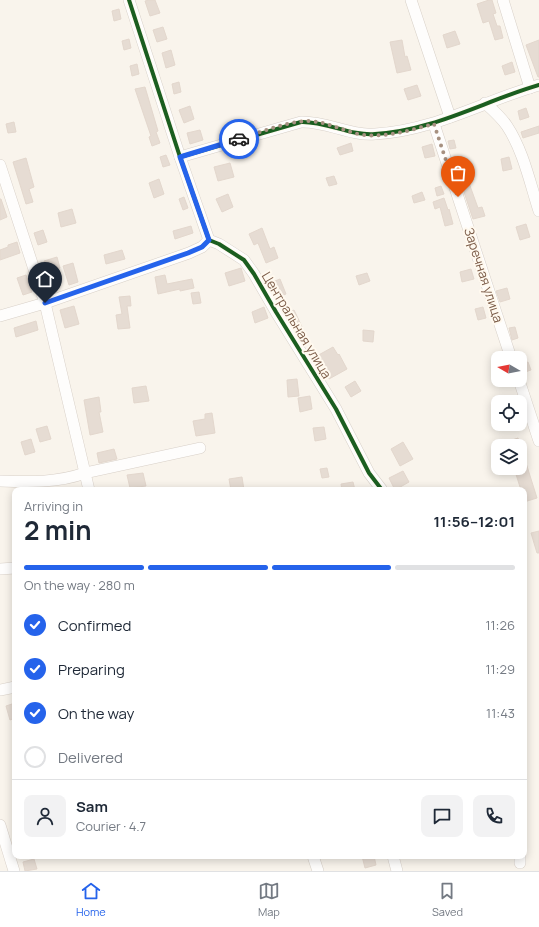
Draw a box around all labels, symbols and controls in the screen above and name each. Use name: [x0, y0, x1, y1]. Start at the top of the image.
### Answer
courier: [219, 119, 259, 159]
icon: car: [228, 128, 250, 150]
pin: [441, 156, 475, 197]
icon: bag: [447, 162, 469, 184]
street label: Заречная улица: [460, 225, 508, 325]
pin: [28, 262, 62, 303]
icon: home: [34, 268, 56, 290]
street label: Центральная улица: [258, 268, 336, 382]
north arrow: [491, 351, 527, 387]
map controls: [491, 351, 527, 475]
button: locate: [491, 395, 527, 431]
button: layers: [491, 439, 527, 475]
text: Arriving in: [24, 497, 83, 515]
text: 11:56–12:01: [434, 511, 515, 532]
text: 2 min: [24, 512, 92, 548]
text: On the way · 280 m: [24, 576, 135, 594]
icon: check: [24, 614, 46, 636]
text: Confirmed: [58, 615, 131, 636]
text: 11:26: [485, 616, 515, 634]
icon: check: [24, 658, 46, 680]
text: Preparing: [58, 659, 125, 680]
text: 11:29: [485, 660, 515, 678]
icon: check: [24, 702, 46, 724]
text: On the way: [58, 703, 134, 724]
text: 11:43: [486, 704, 515, 722]
text: Delivered: [58, 747, 123, 768]
button: person: [24, 795, 66, 837]
button: chat: [421, 795, 463, 837]
button: phone: [473, 795, 515, 837]
text: Sam: [76, 796, 108, 817]
text: Courier · 4.7: [76, 817, 146, 835]
tab: Home: [76, 880, 106, 919]
tab: Map: [258, 880, 280, 919]
tab: Saved: [432, 880, 463, 919]

